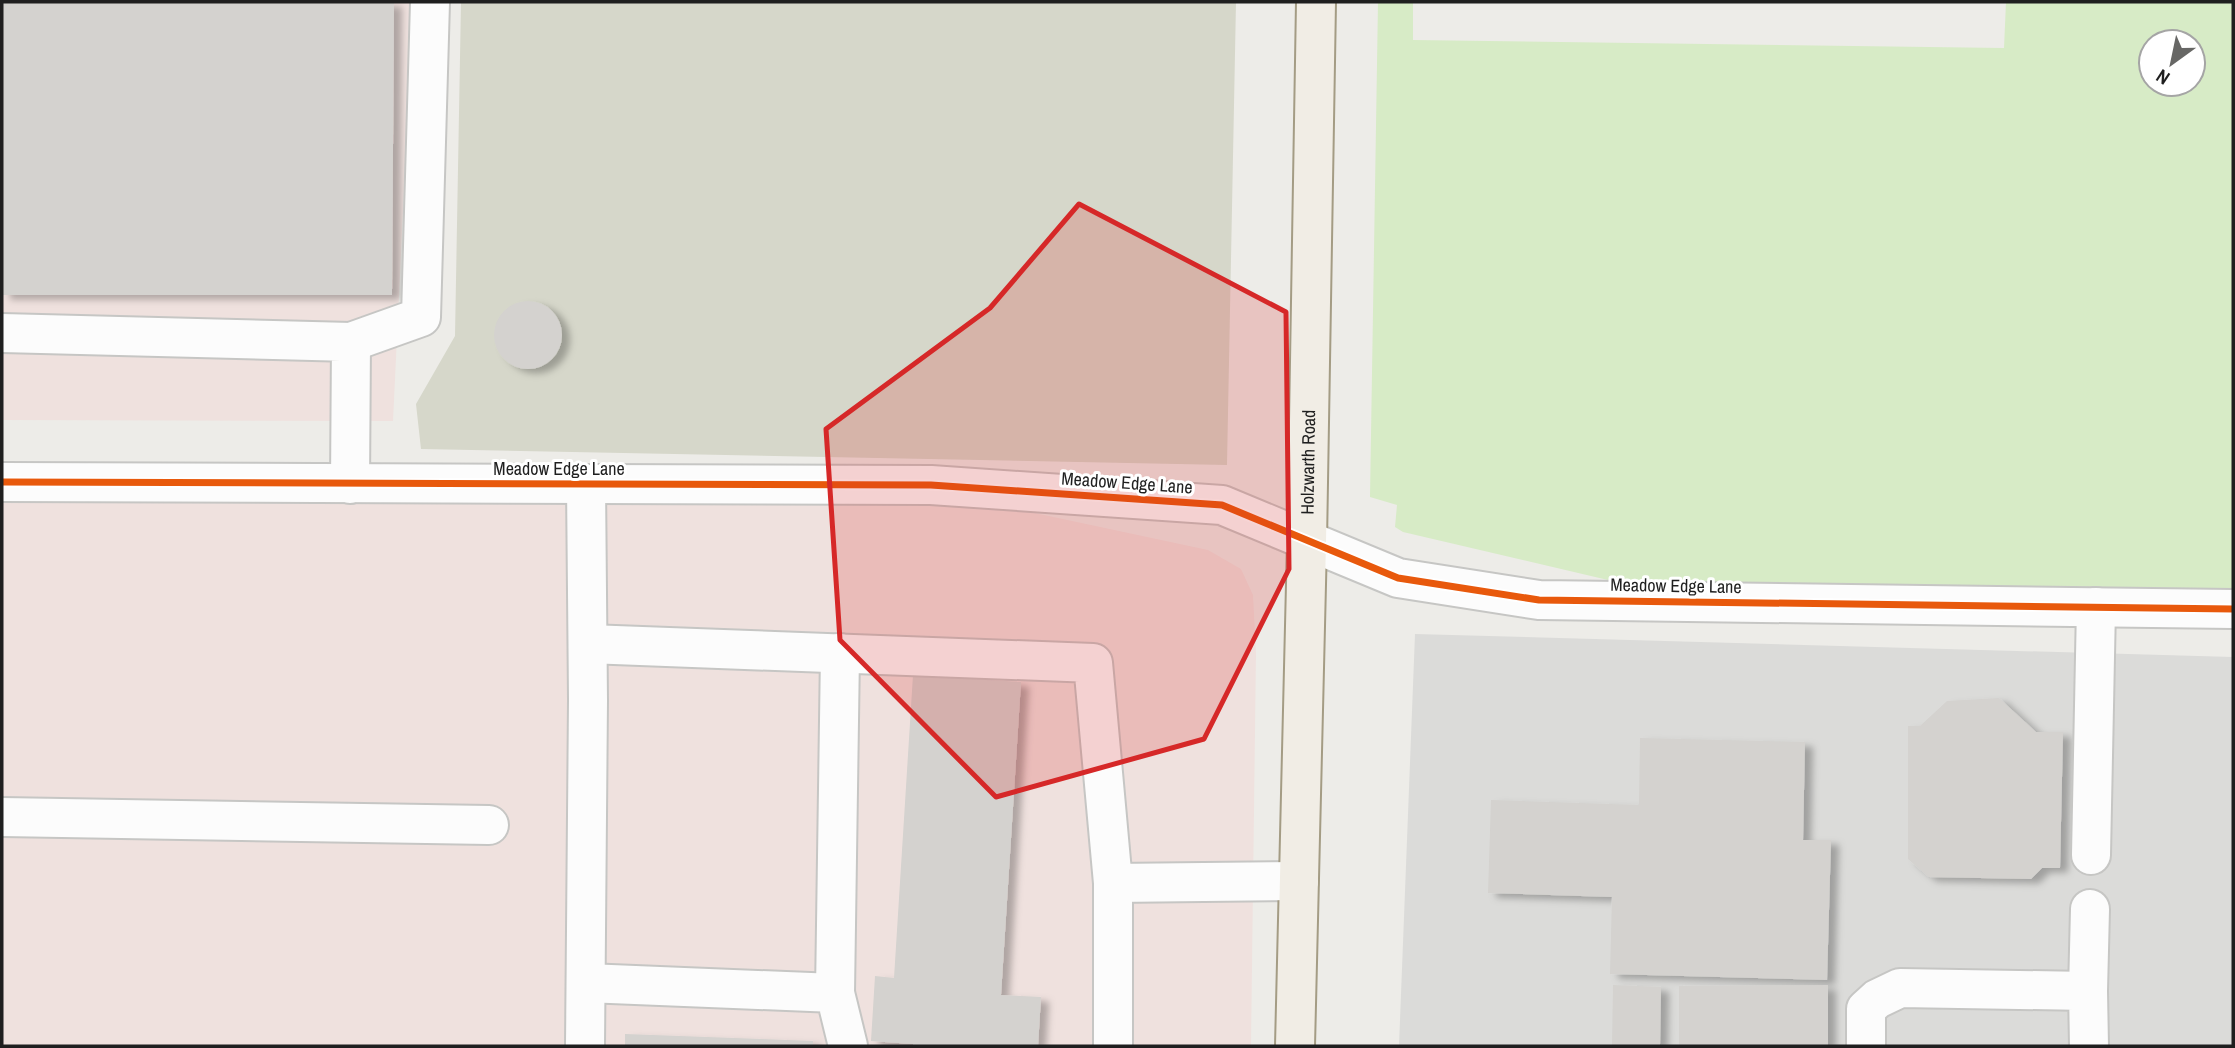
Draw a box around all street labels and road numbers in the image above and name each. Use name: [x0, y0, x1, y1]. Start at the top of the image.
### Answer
street label: Holzwarth Road: [1294, 409, 1321, 515]
street label: Meadow Edge Lane: [493, 456, 625, 481]
street label: Meadow Edge Lane: [1061, 465, 1193, 500]
street label: Meadow Edge Lane: [1610, 572, 1742, 599]

